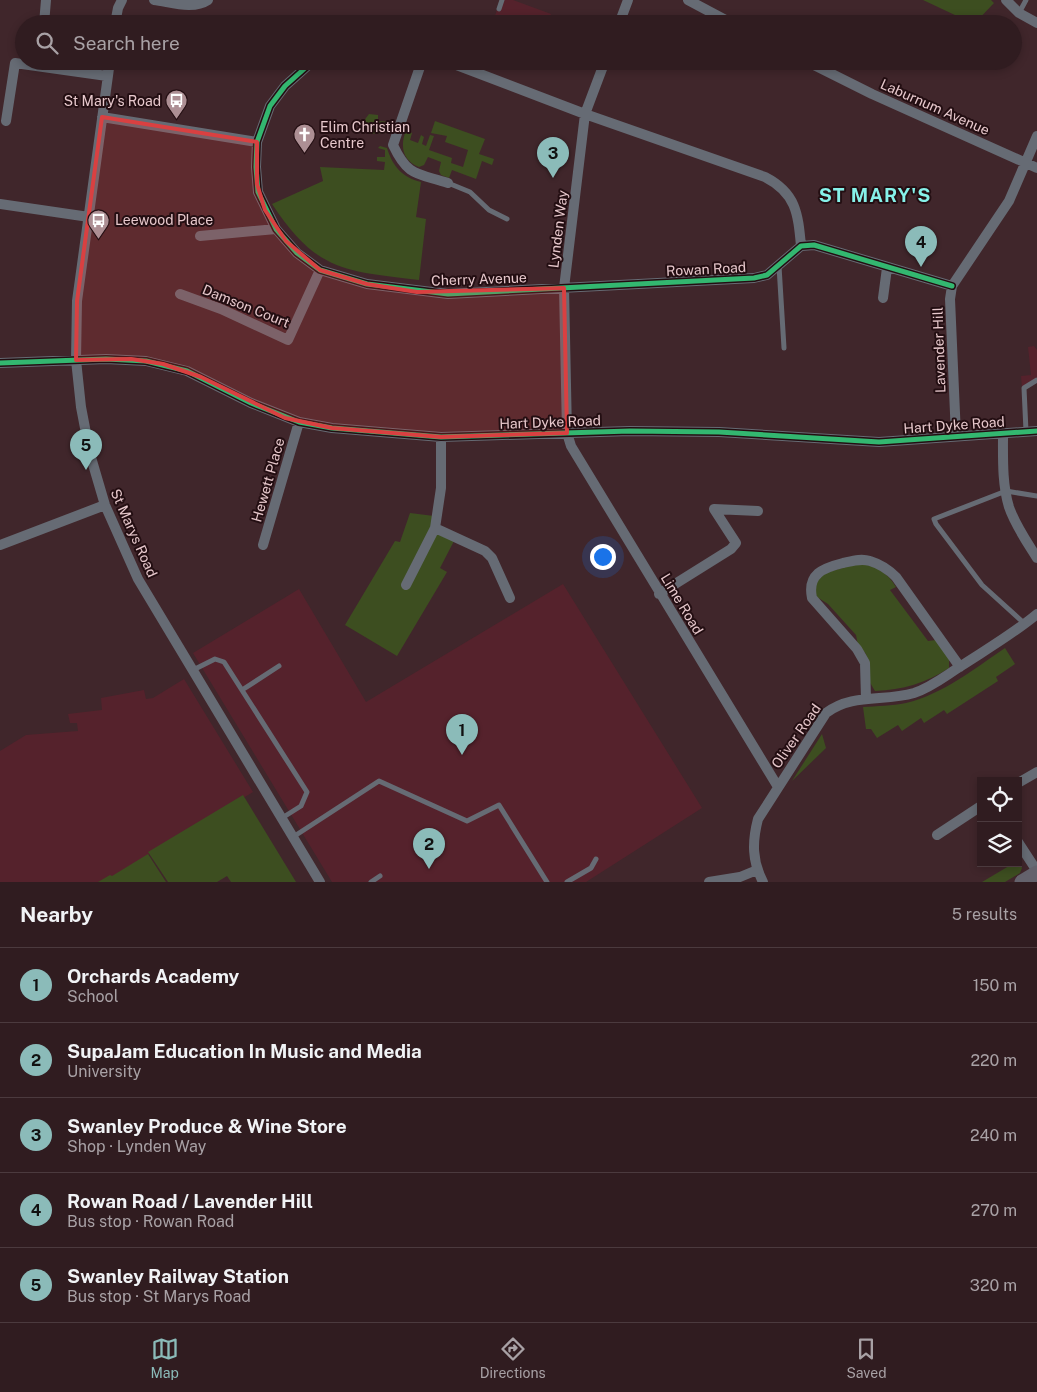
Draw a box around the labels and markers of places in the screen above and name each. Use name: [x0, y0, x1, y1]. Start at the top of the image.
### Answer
bus stop icon: St Mary's Road: [165, 89, 189, 120]
place label: St Mary's Road: [64, 93, 161, 109]
place label: Elim Christian Centre: [320, 119, 410, 151]
church icon: Elim Christian Centre: [292, 123, 316, 154]
pin: 3: [537, 137, 569, 178]
bus stop icon: Leewood Place: [87, 208, 111, 239]
place label: Leewood Place: [115, 212, 213, 228]
pin: 4: [905, 226, 937, 267]
pin: 5: [70, 429, 102, 470]
pin: 1: [446, 714, 478, 755]
pin: 2: [413, 828, 445, 869]

